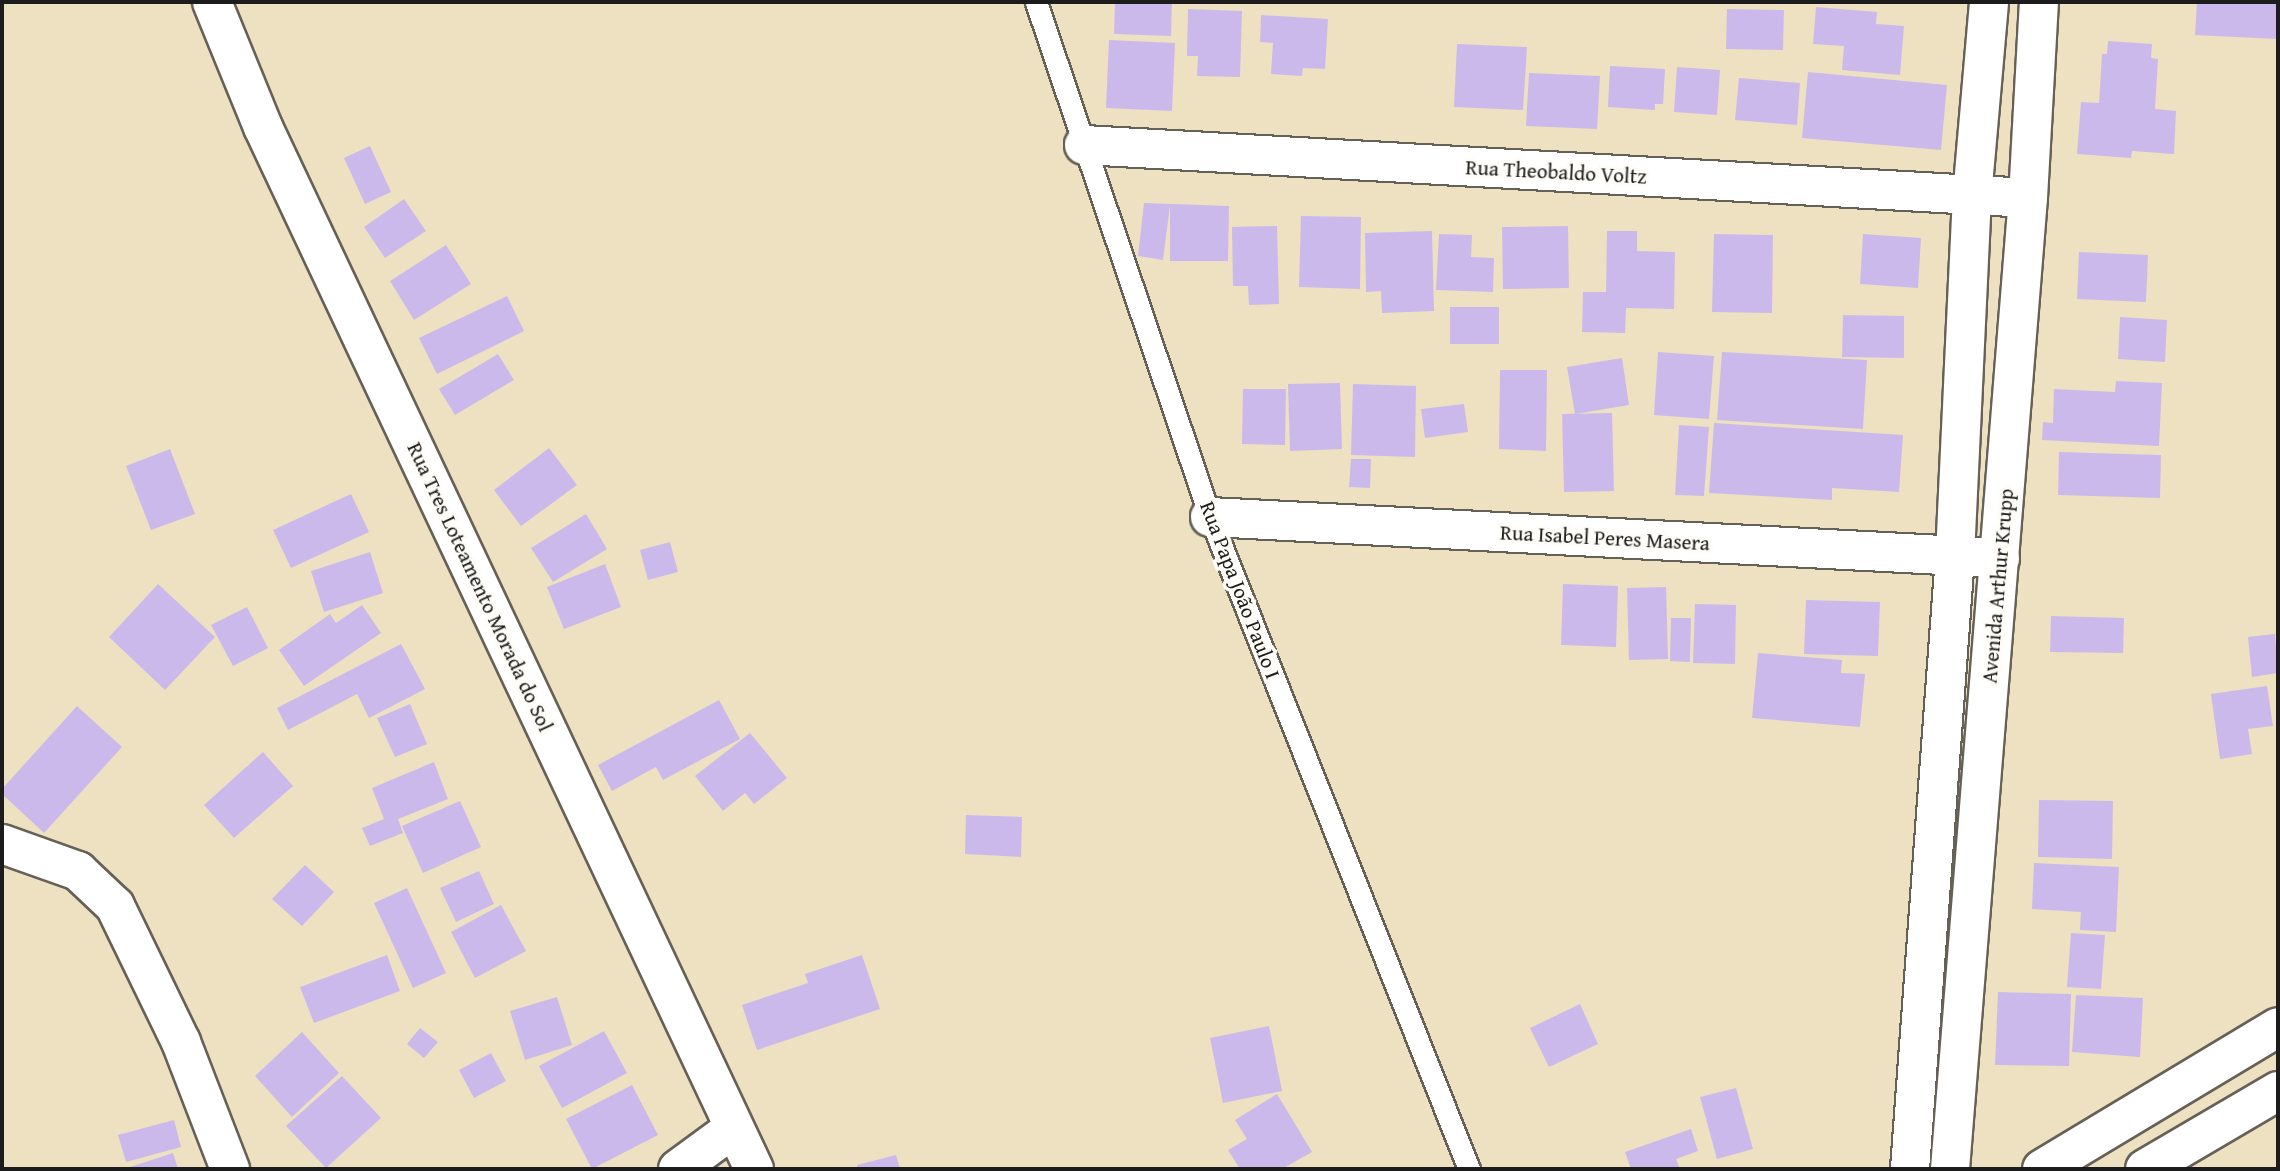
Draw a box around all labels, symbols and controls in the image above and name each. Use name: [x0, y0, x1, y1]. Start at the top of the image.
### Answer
street label: Rua Theobaldo Voltz: [1465, 155, 1647, 189]
street label: Rua Tres Loteamento Morada do Sol: [402, 438, 558, 736]
street label: Avenida Arthur Krupp: [1977, 488, 2019, 684]
street label: Rua Papa João Paulo I: [1195, 498, 1285, 682]
street label: Rua Isabel Peres Masera: [1499, 520, 1711, 556]

